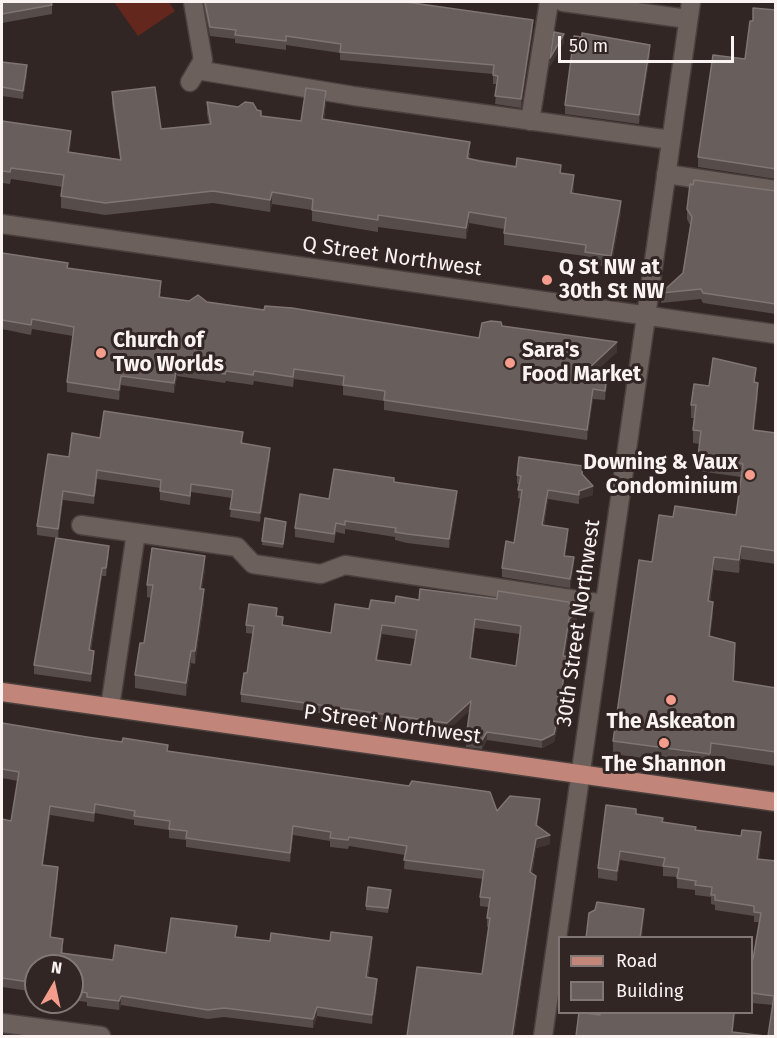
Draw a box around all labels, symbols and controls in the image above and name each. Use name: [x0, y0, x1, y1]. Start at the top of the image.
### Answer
scale bar: [561, 24, 736, 62]
text: 50 m: [569, 35, 608, 57]
street label: Q Street Northwest: [301, 232, 483, 282]
place label: Q St NW at 30th St NW: [559, 255, 664, 305]
marker: Q St NW at 30th St NW: [540, 273, 554, 287]
place label: Church of Two Worlds: [113, 328, 224, 378]
place label: Sara's Food Market: [522, 338, 641, 388]
marker: Church of Two Worlds: [94, 346, 108, 360]
marker: Sara's Food Market: [503, 356, 517, 370]
place label: Downing & Vaux Condominium: [583, 450, 738, 500]
marker: Downing & Vaux Condominium: [743, 468, 757, 482]
street label: 30th Street Northwest: [552, 518, 606, 728]
marker: The Askeaton: [664, 693, 678, 707]
street label: P Street Northwest: [302, 700, 482, 750]
place label: The Askeaton: [607, 709, 735, 735]
marker: The Shannon: [657, 736, 671, 750]
place label: The Shannon: [602, 752, 726, 778]
legend: [558, 936, 753, 1014]
text: Road: [616, 950, 658, 972]
north arrow: [24, 954, 84, 1014]
text: N: [50, 957, 63, 978]
text: Building: [616, 980, 683, 1002]

